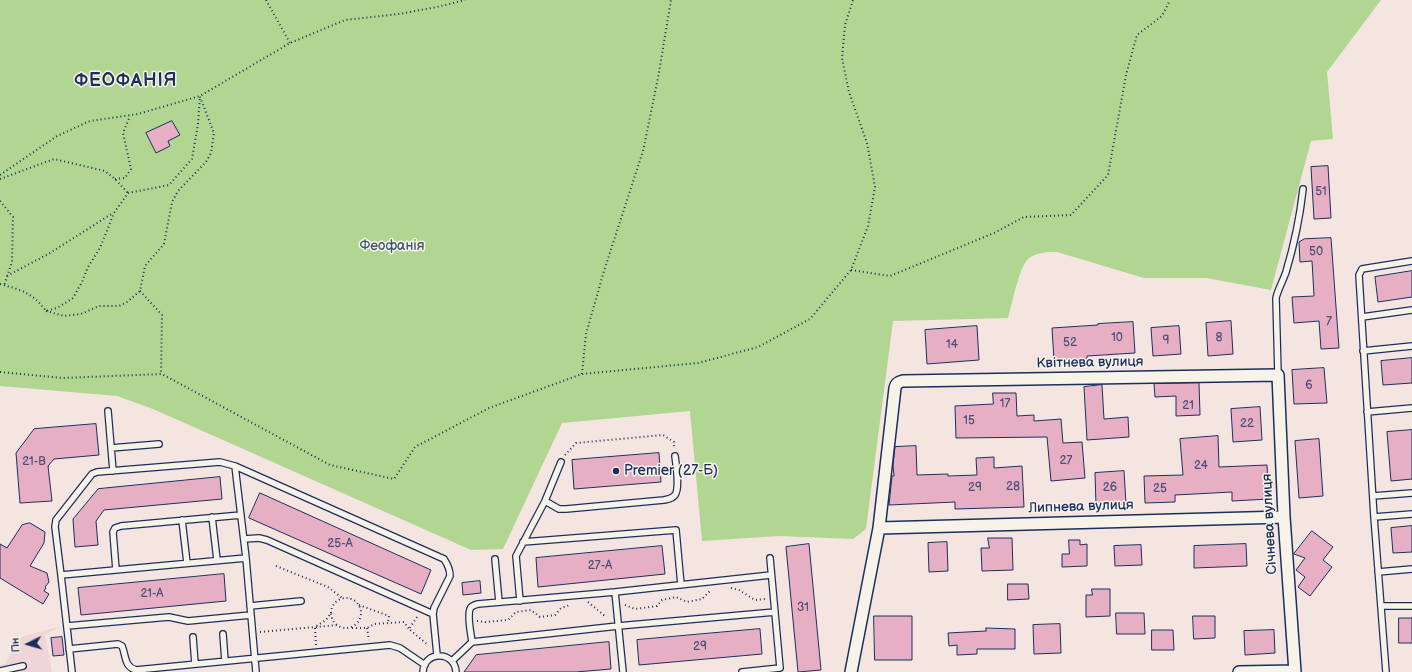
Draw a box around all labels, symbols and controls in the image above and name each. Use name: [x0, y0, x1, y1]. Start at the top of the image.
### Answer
district label: ФЕОФАНІЯ: [74, 70, 178, 92]
house number: 51: [1315, 185, 1327, 199]
park label: Феофанія: [359, 238, 425, 254]
house number: 50: [1309, 245, 1323, 259]
house number: 7: [1326, 315, 1332, 329]
house number: 10: [1111, 331, 1123, 345]
house number: 8: [1216, 331, 1222, 345]
house number: 9: [1163, 334, 1169, 348]
house number: 52: [1063, 336, 1077, 350]
house number: 14: [946, 338, 958, 352]
street label: Квітнева вулиця: [1036, 354, 1144, 372]
house number: 6: [1305, 379, 1313, 393]
house number: 17: [1000, 397, 1010, 411]
house number: 21: [1182, 399, 1194, 413]
house number: 15: [963, 414, 975, 428]
house number: 22: [1240, 417, 1254, 431]
house number: 27: [1060, 454, 1072, 468]
house number: 21-В: [22, 455, 46, 469]
house number: 24: [1194, 459, 1208, 473]
place label: Premier (27-Б): [624, 463, 718, 479]
marker: Premier (27-Б): [611, 466, 621, 476]
street label: Січнева вулиця: [1259, 473, 1281, 575]
house number: 28: [1006, 480, 1020, 494]
house number: 29: [968, 481, 982, 495]
house number: 26: [1103, 481, 1117, 495]
house number: 25: [1153, 482, 1167, 496]
street label: Липнева вулиця: [1028, 497, 1134, 517]
house number: 25-А: [327, 537, 353, 551]
house number: 27-А: [588, 559, 612, 573]
house number: 21-А: [140, 587, 164, 601]
house number: 31: [797, 601, 809, 615]
north arrow: [8, 624, 48, 664]
text: Пн: [8, 637, 23, 653]
house number: 29: [693, 640, 707, 654]

